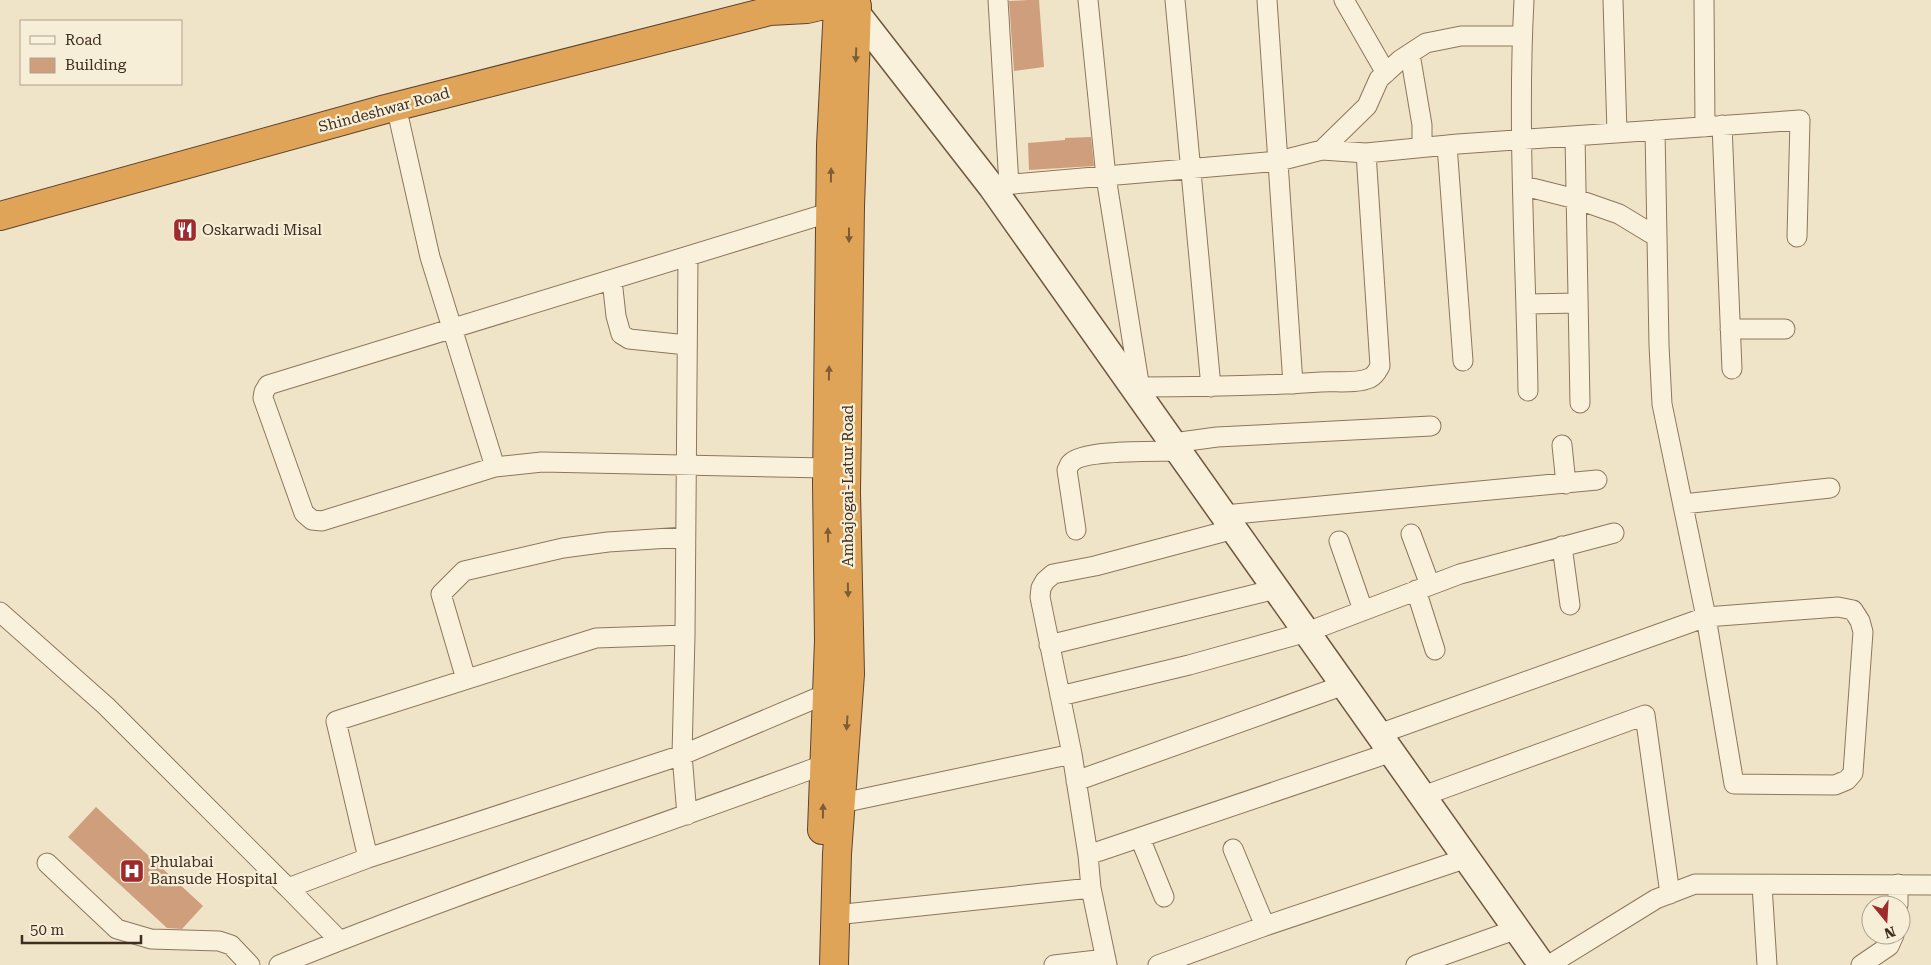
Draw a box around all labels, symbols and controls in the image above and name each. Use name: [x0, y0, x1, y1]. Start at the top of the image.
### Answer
legend: [20, 20, 182, 85]
text: Road: [65, 31, 102, 49]
one-way arrow: [852, 47, 860, 63]
text: Building: [65, 56, 127, 74]
street label: Shindeshwar Road: [316, 84, 452, 136]
one-way arrow: [827, 167, 835, 183]
restaurant icon: Oskarwadi Misal: [172, 217, 198, 243]
place label: Oskarwadi Misal: [202, 221, 322, 239]
one-way arrow: [845, 227, 853, 243]
one-way arrow: [825, 364, 833, 380]
street label: Ambajogai-Latur Road: [839, 405, 857, 567]
one-way arrow: [824, 527, 832, 543]
one-way arrow: [844, 582, 852, 598]
one-way arrow: [842, 715, 850, 731]
one-way arrow: [819, 803, 827, 819]
place label: Phulabai Bansude Hospital: [150, 853, 278, 888]
hospital icon: Phulabai Bansude Hospital: [119, 858, 145, 884]
north arrow: [1861, 895, 1911, 945]
scale bar: [22, 912, 141, 944]
text: 50 m: [30, 921, 65, 939]
text: N: [1882, 923, 1898, 942]

